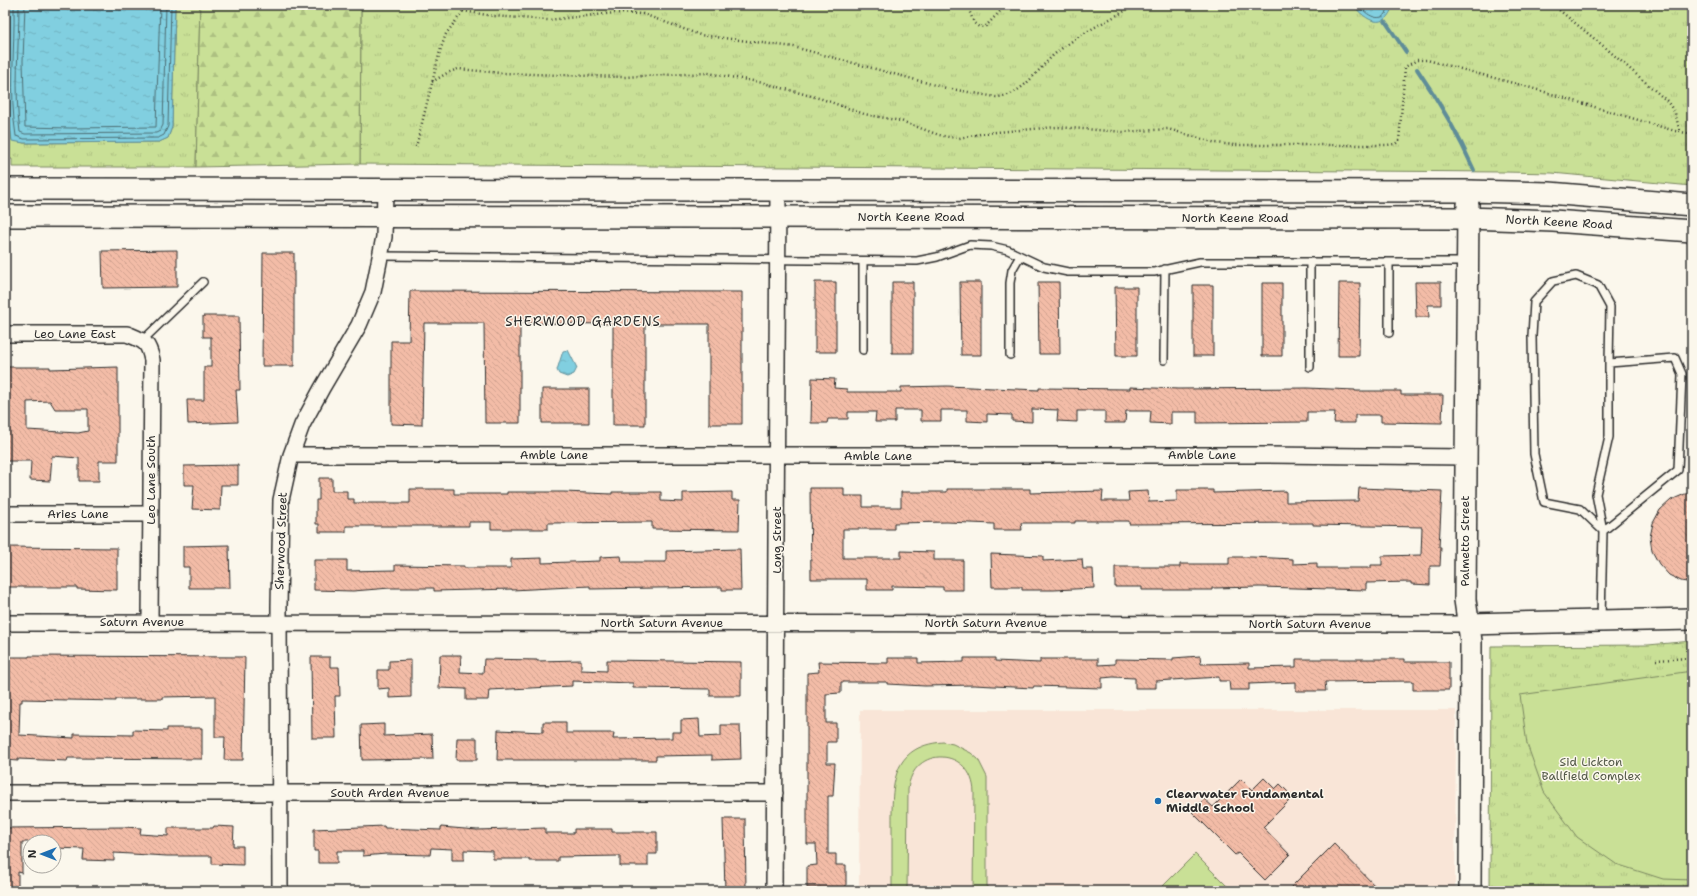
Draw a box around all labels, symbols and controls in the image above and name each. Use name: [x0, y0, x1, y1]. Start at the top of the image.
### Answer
street label: North Keene Road: [857, 209, 965, 225]
street label: North Keene Road: [1181, 210, 1289, 226]
street label: North Keene Road: [1505, 211, 1613, 233]
district label: SHERWOOD GARDENS: [505, 313, 661, 330]
street label: Leo Lane East: [34, 326, 116, 342]
street label: Leo Lane South: [143, 435, 159, 525]
street label: Amble Lane: [520, 447, 588, 463]
street label: Amble Lane: [1168, 447, 1236, 463]
street label: Amble Lane: [844, 448, 912, 464]
street label: Sherwood Street: [271, 492, 291, 590]
street label: Palmetto Street: [1457, 496, 1473, 586]
street label: Aries Lane: [47, 506, 109, 522]
street label: Long Street: [769, 506, 785, 574]
street label: Saturn Avenue: [100, 614, 185, 630]
street label: North Saturn Avenue: [601, 615, 724, 631]
street label: North Saturn Avenue: [925, 615, 1048, 631]
street label: North Saturn Avenue: [1249, 616, 1372, 632]
park label: Sid Lickton Ballfield Complex: [1541, 754, 1641, 784]
street label: South Arden Avenue: [331, 785, 450, 801]
place label: Clearwater Fundamental Middle School: [1166, 786, 1324, 816]
marker: Clearwater Fundamental Middle School: [1153, 796, 1163, 806]
north arrow: [22, 834, 62, 874]
text: N: [25, 849, 40, 858]

